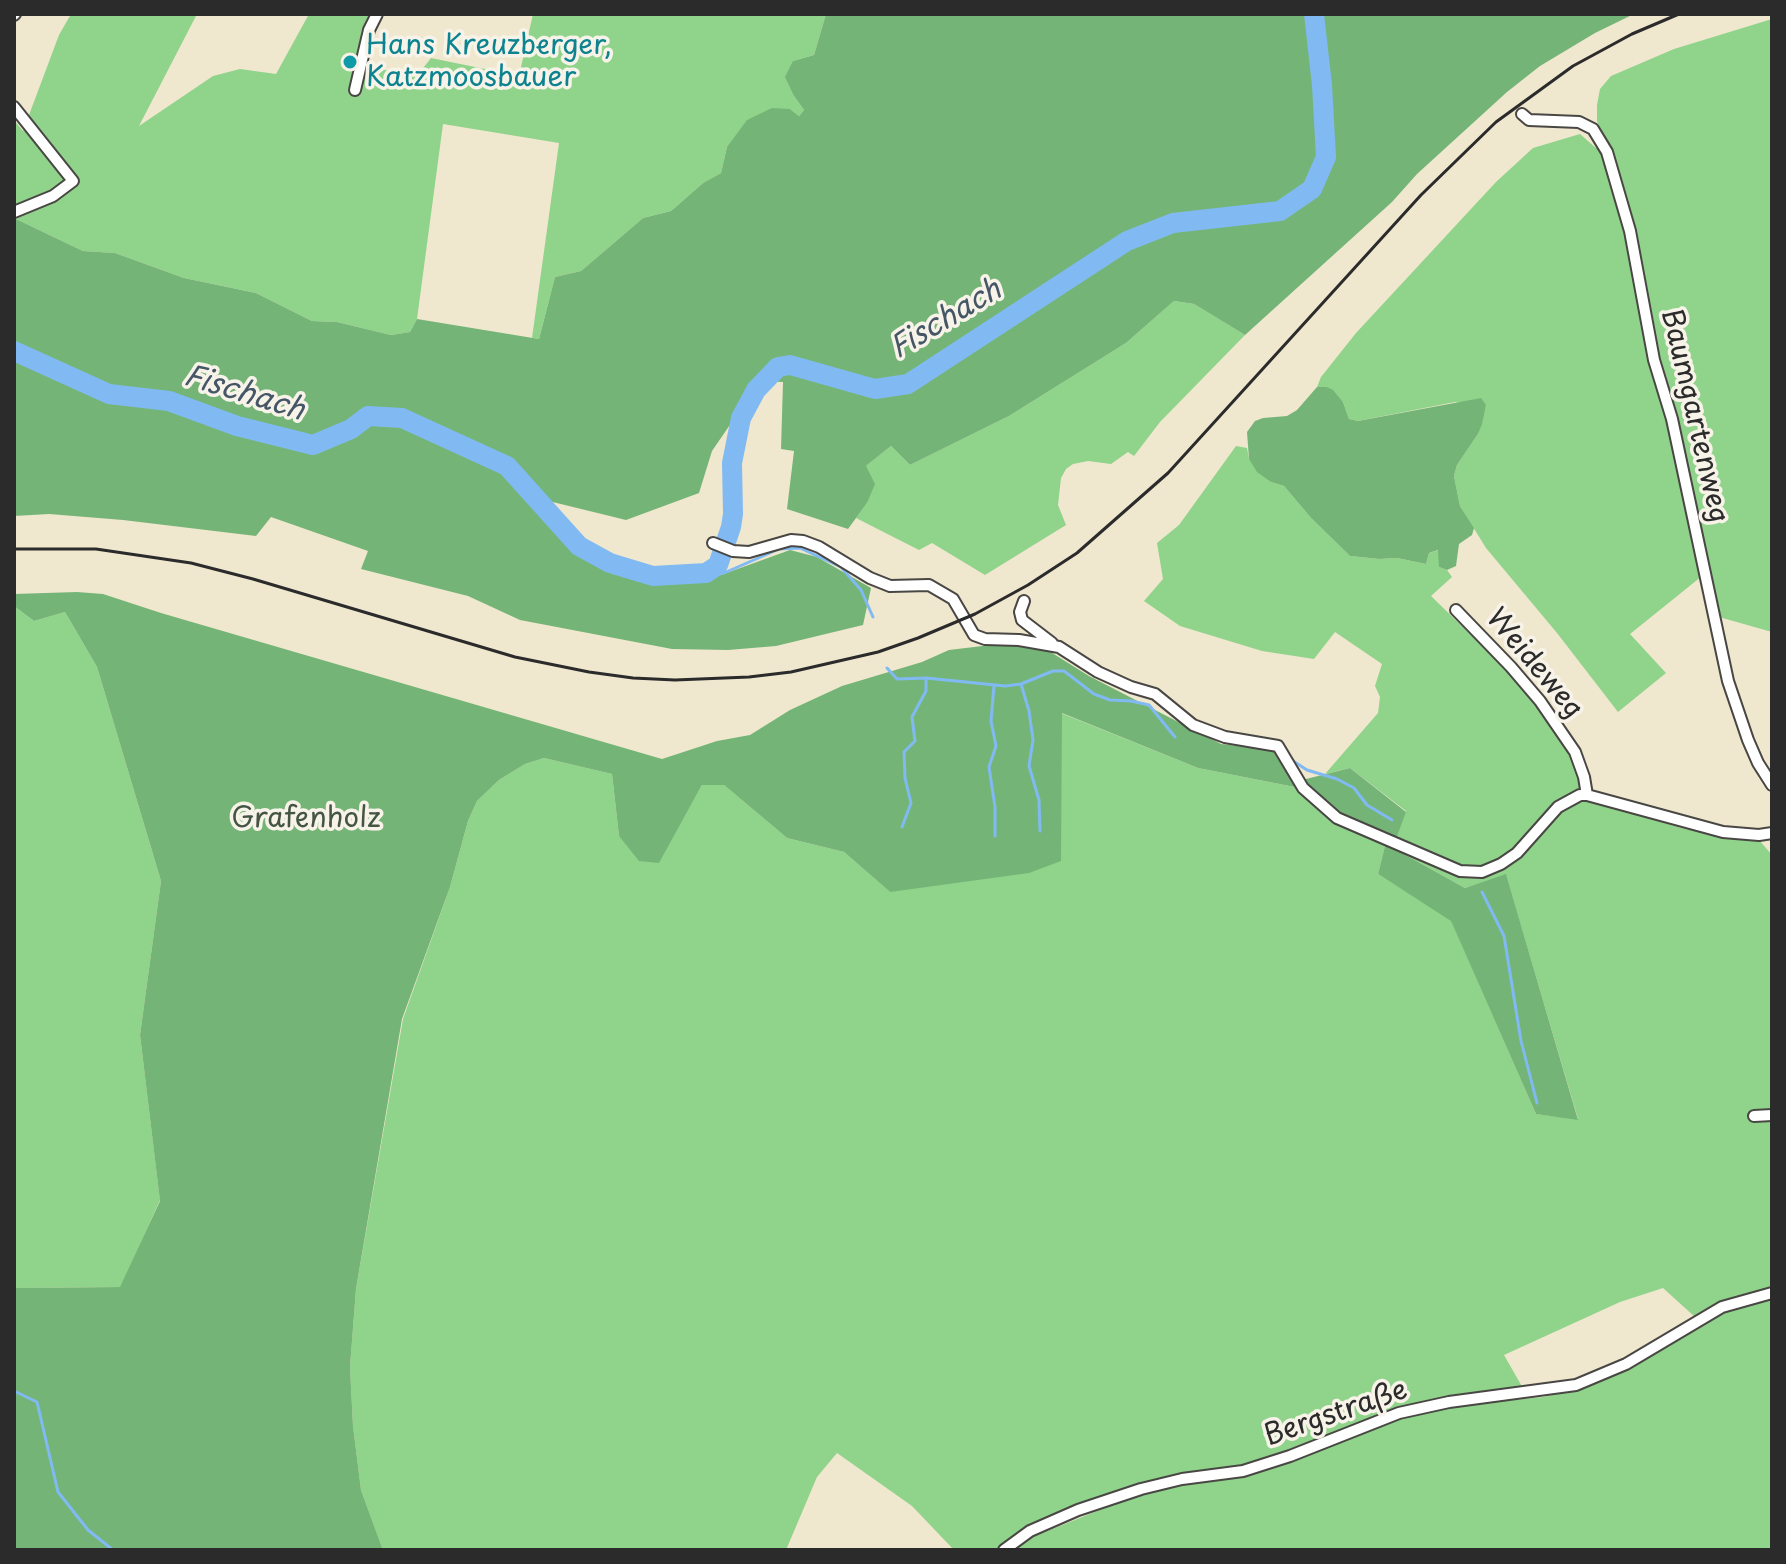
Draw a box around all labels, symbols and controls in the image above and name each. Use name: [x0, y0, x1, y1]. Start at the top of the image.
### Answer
place label: Hans Kreuzberger, Katzmoosbauer: [366, 29, 612, 95]
marker: Hans Kreuzberger, Katzmoosbauer: [341, 53, 359, 71]
water label: Fischach: [884, 273, 1008, 367]
street label: Baumgartenweg: [1653, 306, 1735, 526]
water label: Fischach: [180, 359, 308, 429]
street label: Weideweg: [1478, 602, 1590, 726]
park label: Grafenholz: [231, 802, 381, 836]
street label: Bergstraße: [1260, 1374, 1412, 1454]

